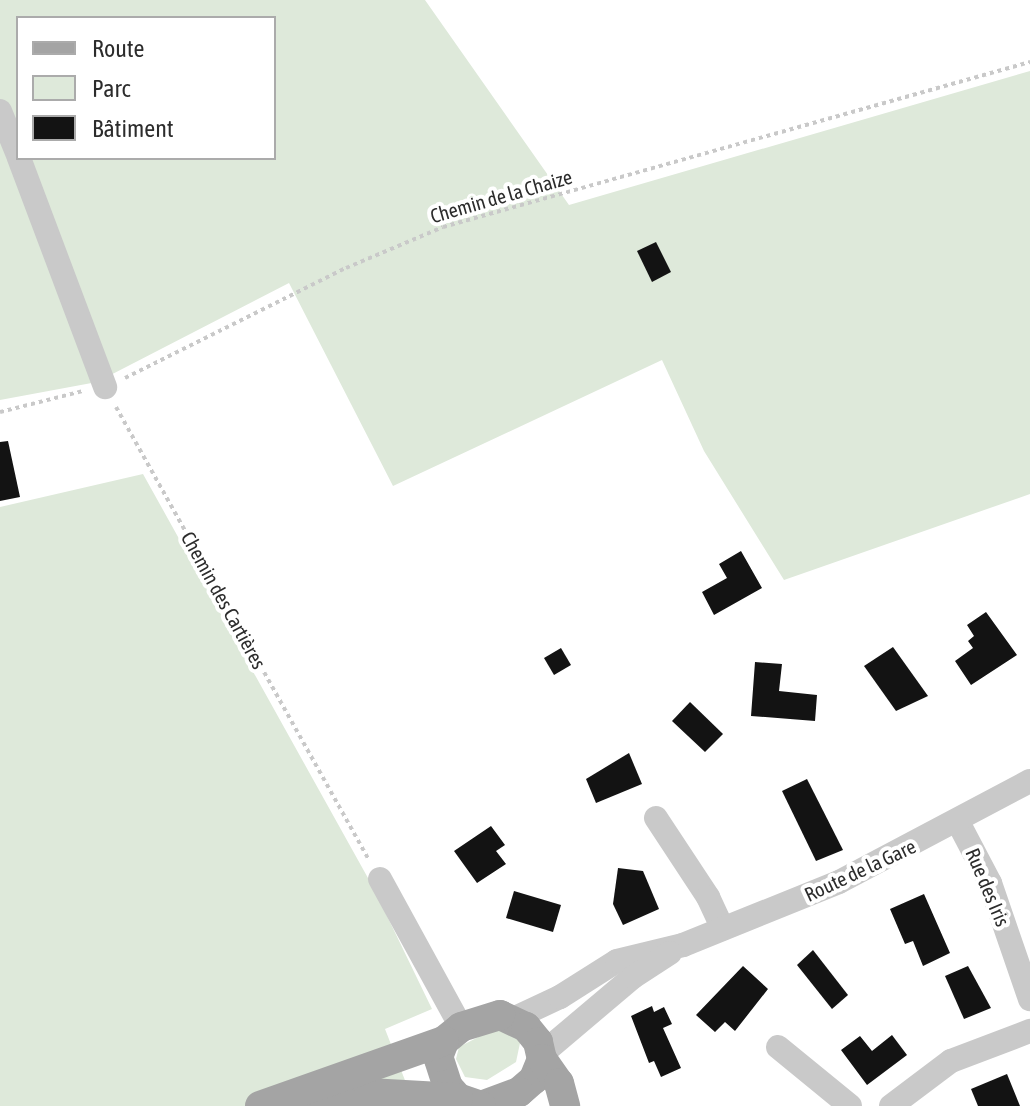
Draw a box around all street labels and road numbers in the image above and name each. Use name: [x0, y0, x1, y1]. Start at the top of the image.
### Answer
street label: Chemin de la Chaize: [427, 164, 575, 228]
street label: Chemin des Cartières: [176, 527, 272, 673]
street label: Route de la Gare: [801, 834, 919, 906]
street label: Rue des Iris: [961, 844, 1015, 930]

